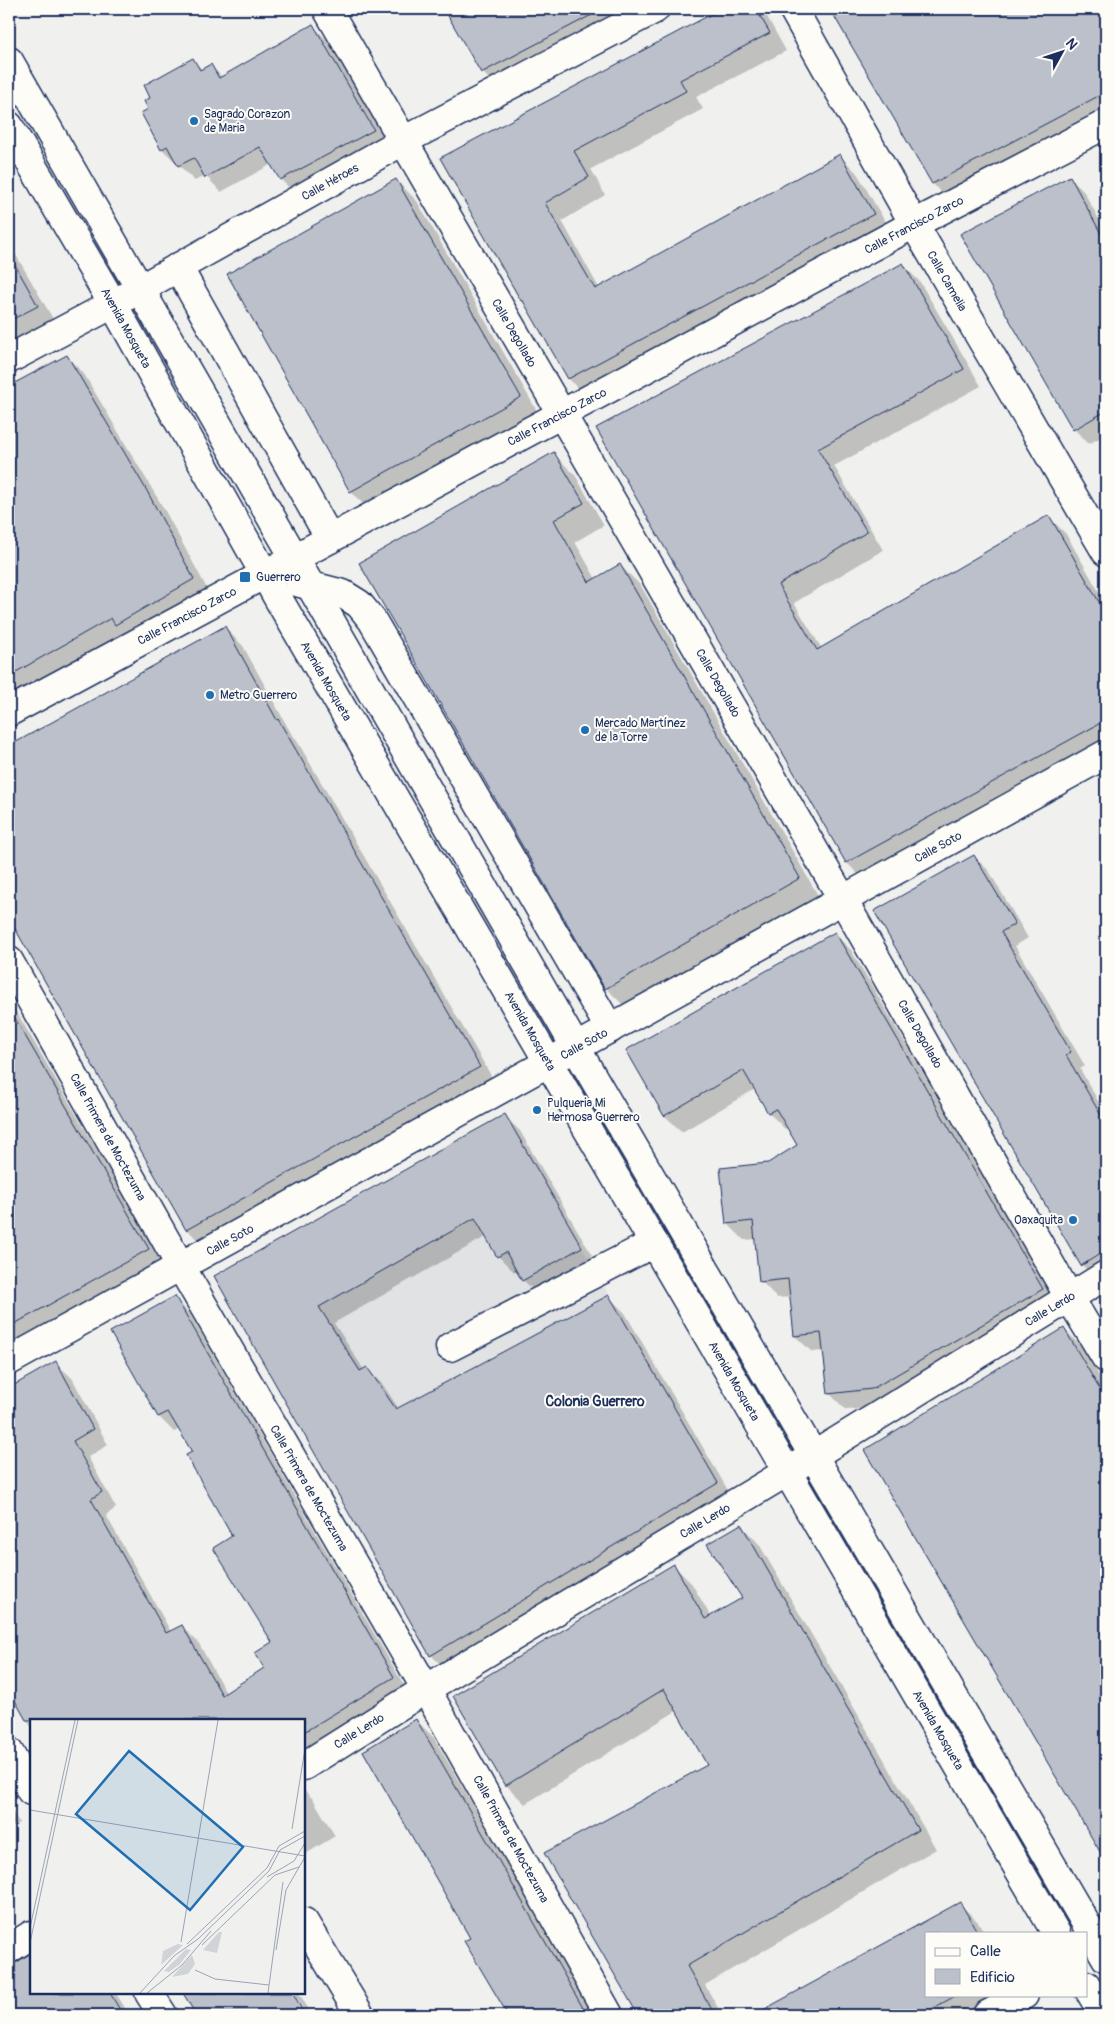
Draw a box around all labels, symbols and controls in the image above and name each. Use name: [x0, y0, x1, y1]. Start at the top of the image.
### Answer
north arrow: [1038, 28, 1088, 78]
text: N: [1062, 35, 1081, 53]
place label: Sagrado Corazon de Maria: [204, 107, 290, 136]
marker: Sagrado Corazon de Maria: [188, 115, 200, 127]
street label: Calle Héroes: [299, 160, 362, 204]
street label: Calle Francisco Zarco: [862, 193, 967, 258]
street label: Calle Camelia: [923, 248, 970, 315]
street label: Avenida Mosqueta: [97, 285, 154, 371]
street label: Calle Degollado: [488, 296, 539, 371]
street label: Calle Francisco Zarco: [505, 385, 610, 450]
marker: Guerrero: [238, 570, 252, 584]
place label: Guerrero: [256, 570, 301, 585]
street label: Calle Francisco Zarco: [135, 584, 240, 649]
street label: Avenida Mosqueta: [297, 639, 355, 724]
street label: Calle Degollado: [692, 646, 743, 721]
place label: Metro Guerrero: [220, 688, 298, 703]
marker: Metro Guerrero: [204, 689, 216, 701]
place label: Mercado Martínez de la Torre: [595, 716, 686, 745]
marker: Mercado Martínez de la Torre: [579, 724, 591, 736]
street label: Calle Soto: [912, 828, 965, 867]
street label: Avenida Mosqueta: [501, 989, 559, 1074]
street label: Calle Degollado: [894, 997, 945, 1072]
street label: Calle Soto: [558, 1025, 611, 1064]
street label: Calle Primera de Moctezuma: [66, 1071, 149, 1204]
place label: Pulqueria Mi Hermosa Guerrero: [547, 1096, 640, 1125]
marker: Pulqueria Mi Hermosa Guerrero: [531, 1104, 543, 1116]
place label: Oaxaquita: [1014, 1213, 1063, 1228]
marker: Oaxaquita: [1067, 1214, 1079, 1226]
street label: Calle Soto: [204, 1221, 257, 1260]
street label: Calle Lerdo: [1022, 1288, 1079, 1330]
street label: Avenida Mosqueta: [705, 1339, 763, 1424]
district label: Colonia Guerrero: [546, 1393, 645, 1410]
street label: Calle Primera de Moctezuma: [266, 1422, 351, 1554]
street label: Calle Lerdo: [677, 1500, 734, 1542]
street label: Avenida Mosqueta: [909, 1688, 967, 1773]
street label: Calle Lerdo: [332, 1710, 387, 1753]
inset map: [30, 1719, 305, 1994]
street label: Calle Primera de Moctezuma: [469, 1773, 552, 1906]
legend: [925, 1932, 1088, 1996]
text: Calle: [970, 1942, 1001, 1961]
text: Edificio: [970, 1968, 1015, 1987]

